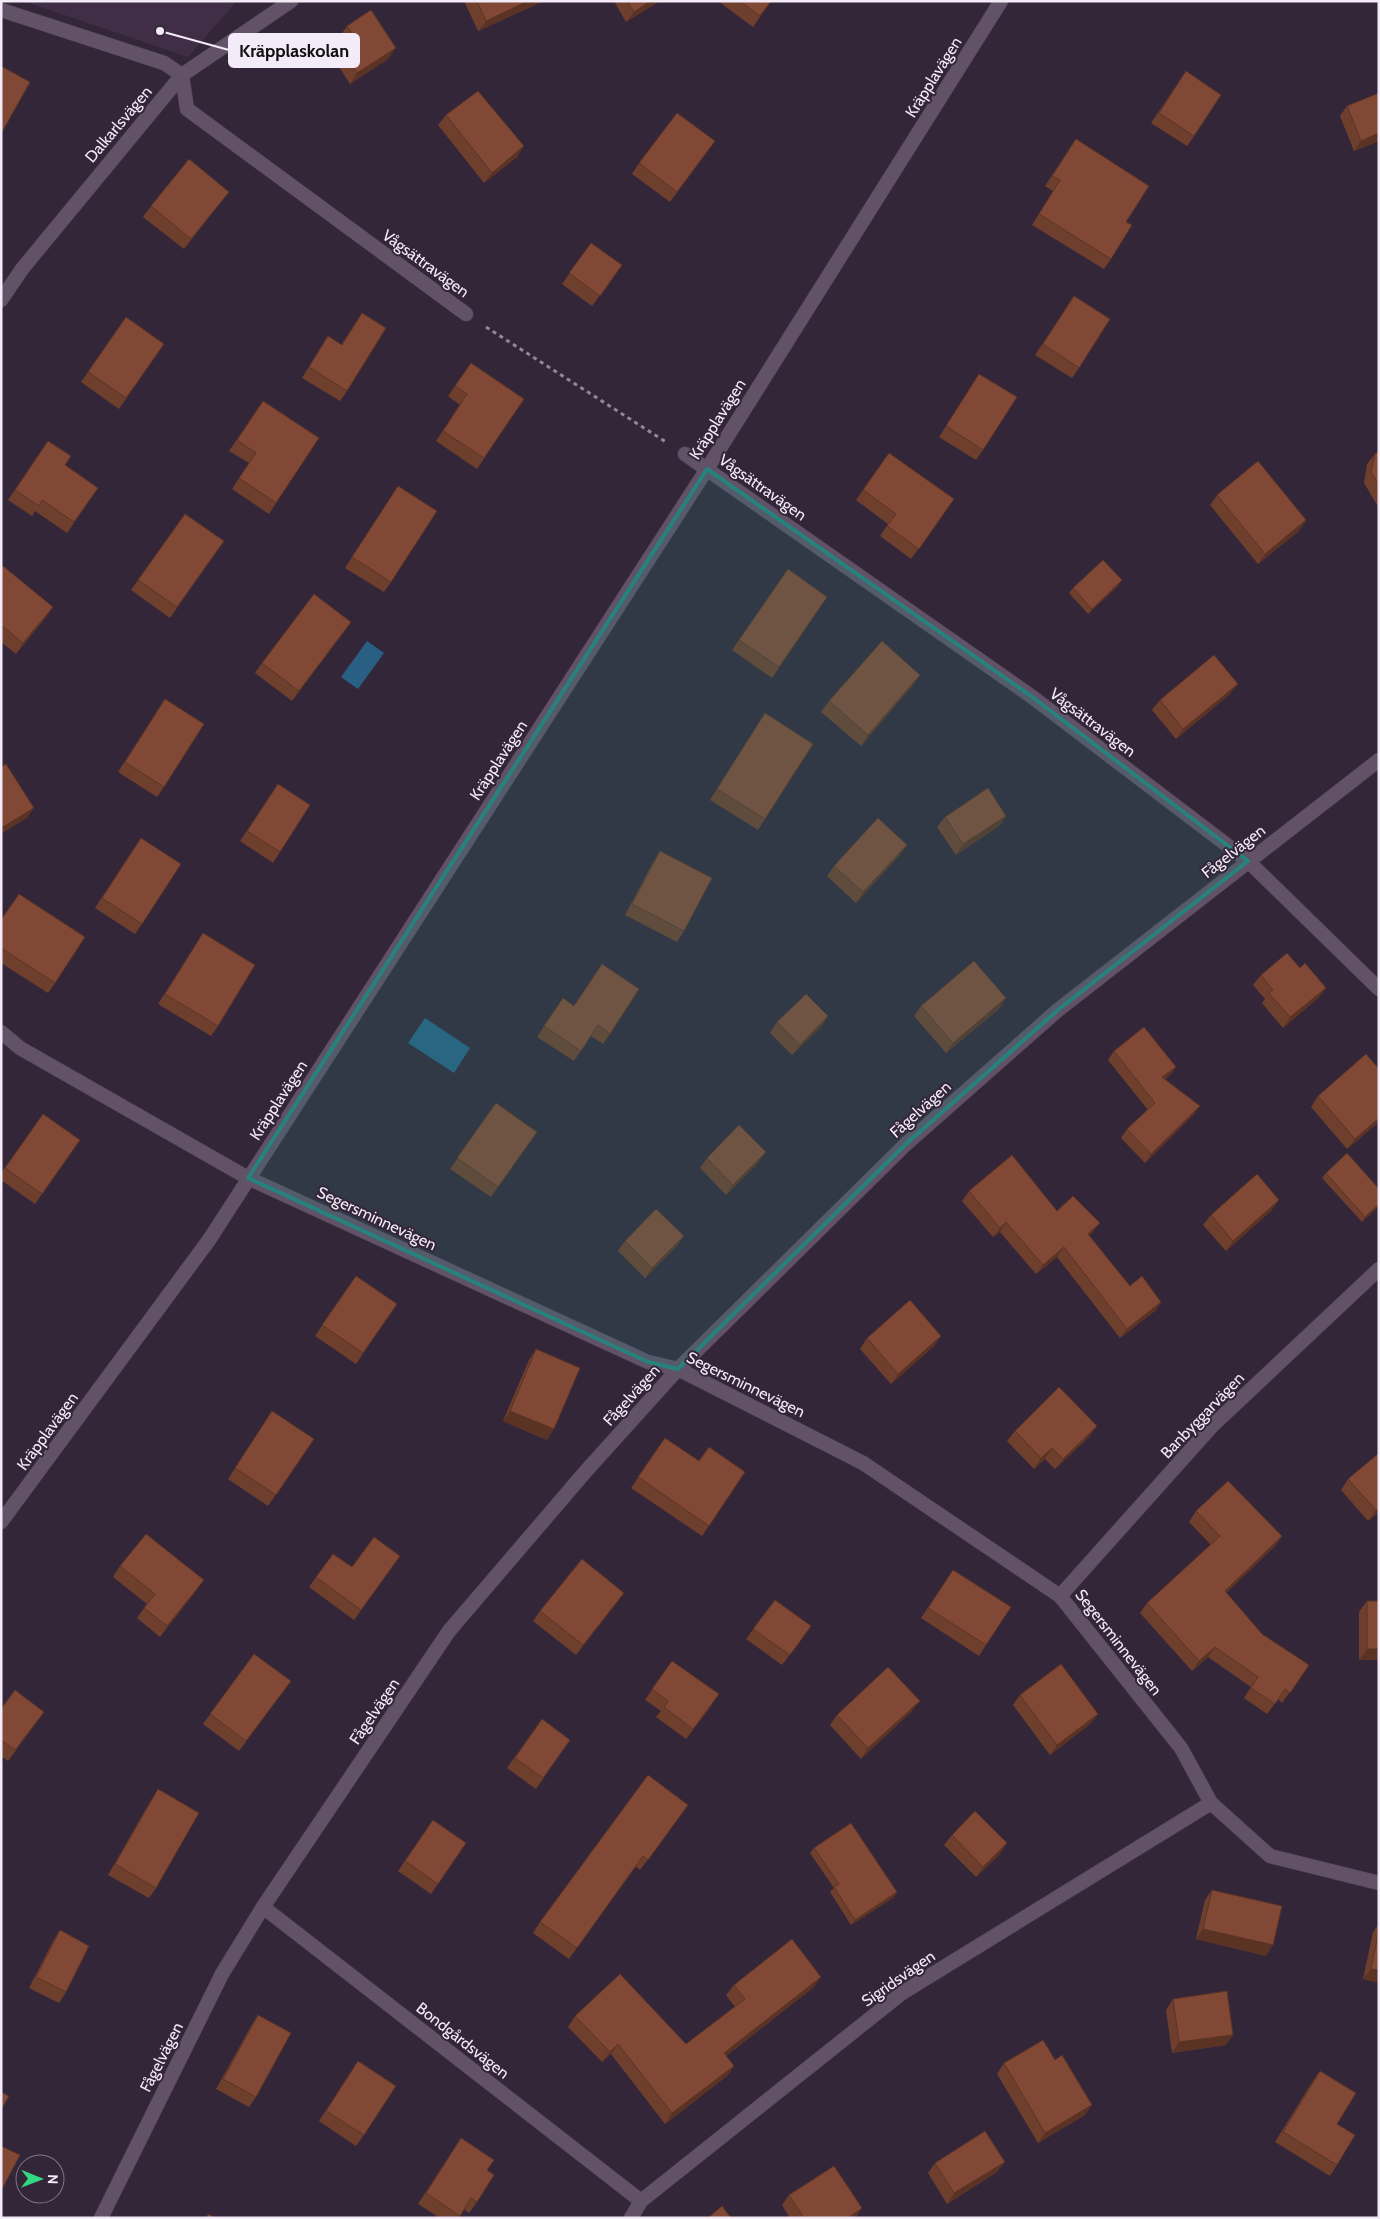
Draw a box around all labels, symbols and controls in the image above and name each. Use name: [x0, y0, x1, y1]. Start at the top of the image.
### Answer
callout: Kräpplaskolan: [229, 34, 359, 67]
street label: Kräpplavägen: [901, 34, 966, 121]
text: Kräpplaskolan: [239, 40, 349, 62]
street label: Dalkarlsvägen: [81, 82, 156, 166]
street label: Vågsättravägen: [379, 226, 473, 301]
street label: Kräpplavägen: [685, 376, 750, 463]
street label: Vågsättravägen: [715, 450, 810, 525]
street label: Vågsättravägen: [1046, 684, 1139, 761]
street label: Kräpplavägen: [466, 717, 531, 804]
street label: Fågelvägen: [1198, 821, 1269, 882]
street label: Kräpplavägen: [246, 1057, 311, 1144]
street label: Fågelvägen: [886, 1077, 955, 1142]
street label: Segersminnevägen: [314, 1183, 439, 1254]
street label: Segersminnevägen: [683, 1348, 808, 1421]
street label: Fågelvägen: [599, 1361, 664, 1430]
street label: Banbyggarvägen: [1157, 1368, 1248, 1462]
street label: Kräpplavägen: [13, 1389, 82, 1474]
street label: Segersminnevägen: [1071, 1585, 1166, 1699]
street label: Fågelvägen: [345, 1675, 403, 1748]
street label: Sigridsvägen: [858, 1946, 939, 2011]
street label: Bondgårdsvägen: [412, 1998, 513, 2083]
street label: Fågelvägen: [136, 2019, 187, 2095]
north arrow: [15, 2154, 65, 2204]
text: N: [44, 2174, 62, 2184]

